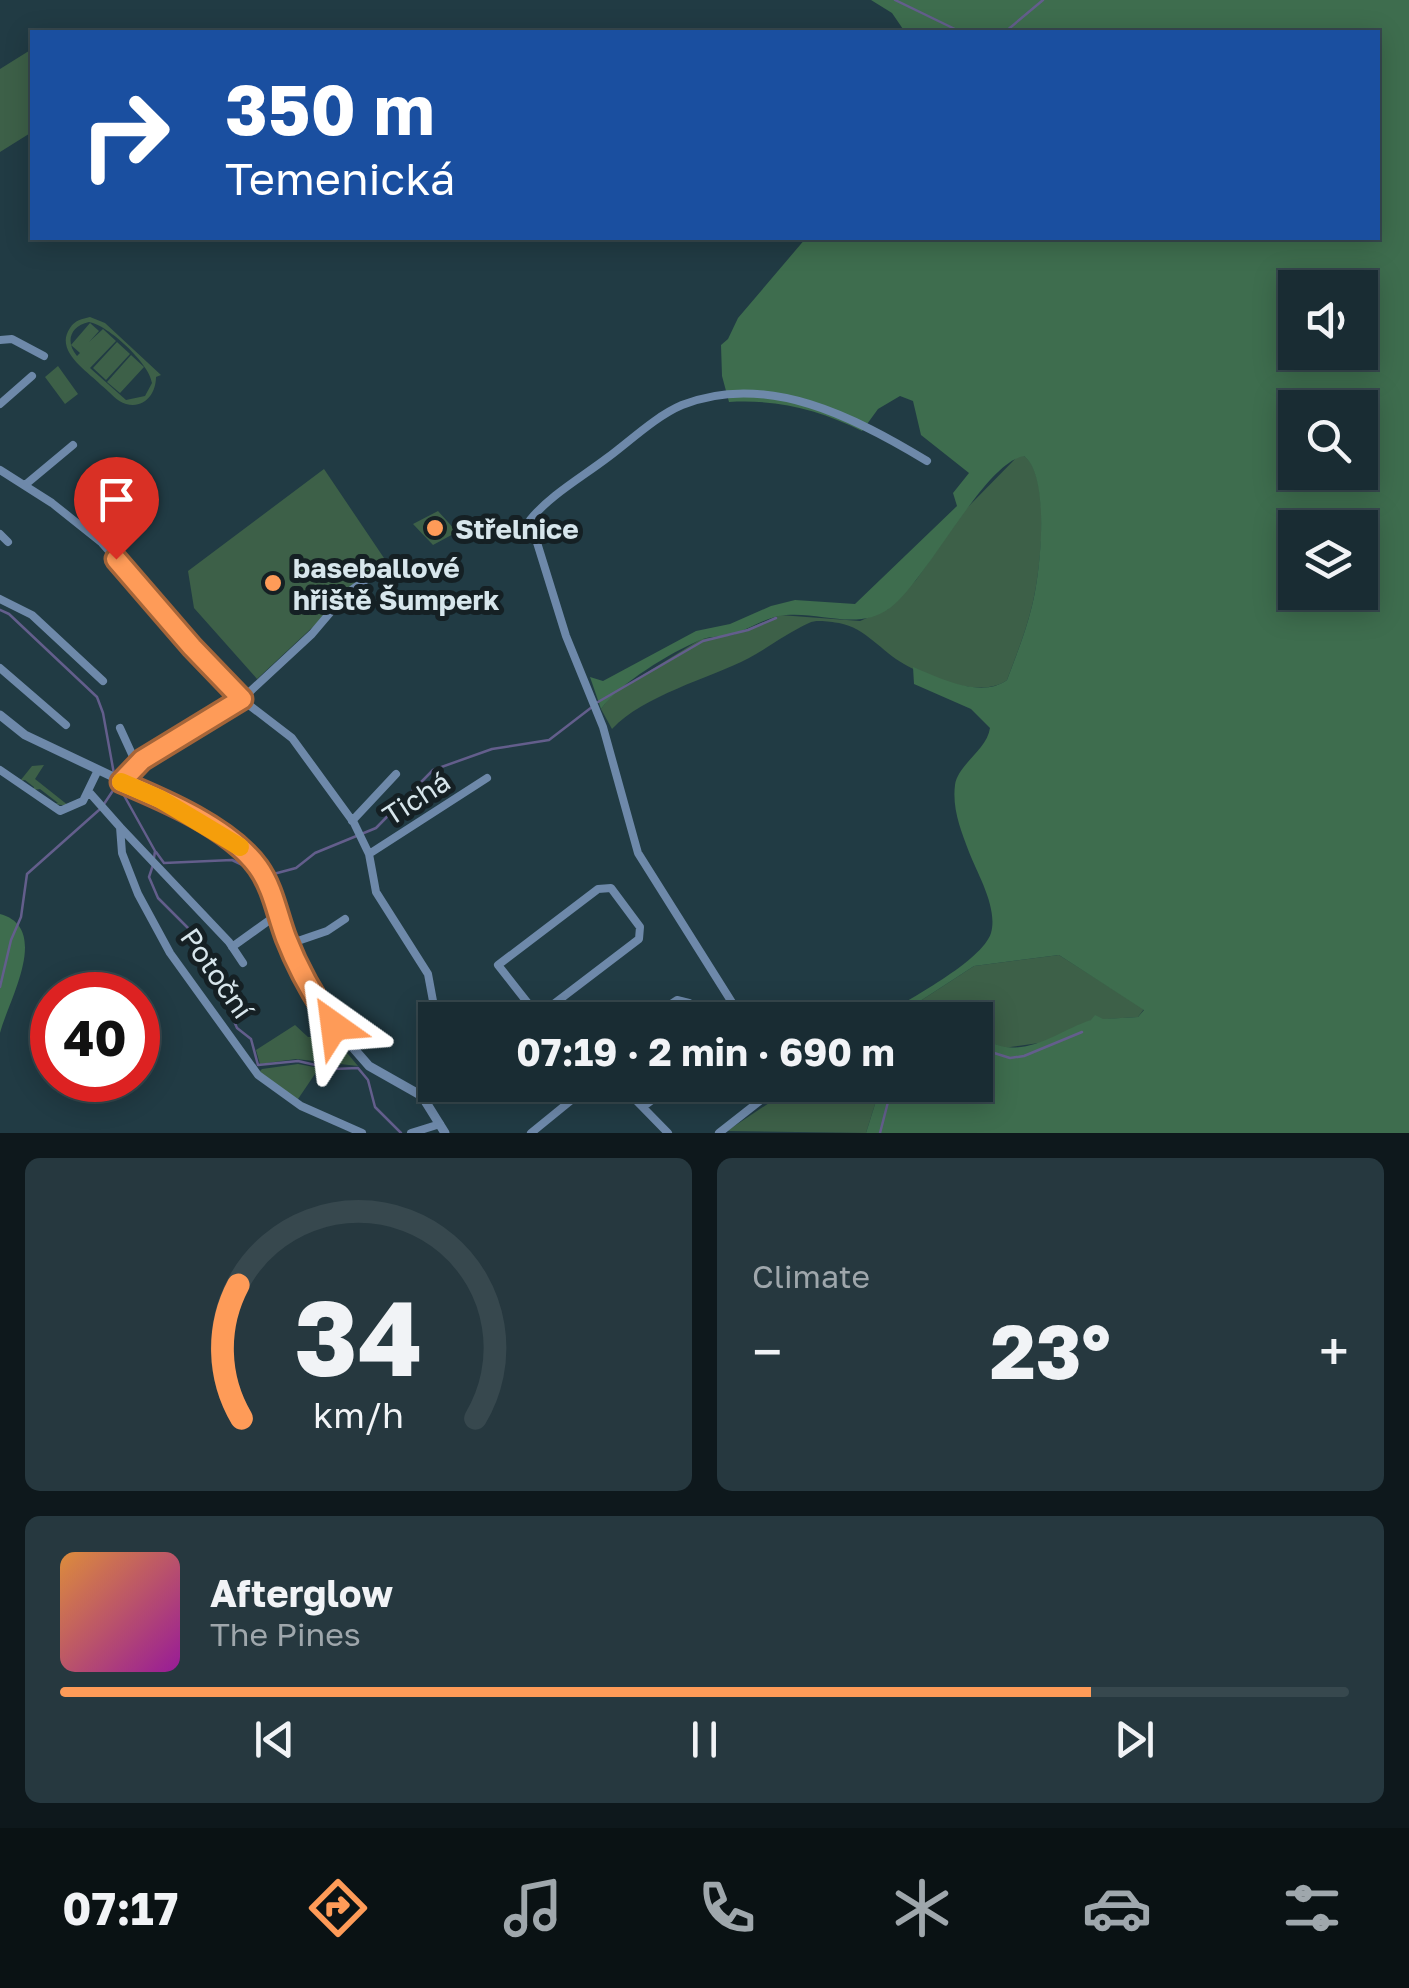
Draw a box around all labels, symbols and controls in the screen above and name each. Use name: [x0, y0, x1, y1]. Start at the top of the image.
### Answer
text: 350 m: [225, 66, 435, 150]
icon: right: [60, 70, 190, 200]
text: Temenická: [225, 151, 456, 205]
map controls: [1278, 270, 1378, 610]
button: sound: [1278, 270, 1378, 370]
button: search: [1278, 390, 1378, 490]
pin: [74, 457, 159, 560]
icon: arrive: [89, 472, 144, 527]
button: layers: [1278, 510, 1378, 610]
place label: Střelnice: [455, 512, 579, 545]
marker: Střelnice: [424, 517, 446, 539]
place label: baseballové hřiště Šumperk: [293, 551, 500, 616]
marker: baseballové hřiště Šumperk: [262, 572, 284, 594]
street label: Tichá: [376, 764, 456, 832]
street label: Potoční: [174, 921, 261, 1026]
speed limit sign: 40: [30, 972, 160, 1102]
position arrow: [282, 974, 386, 1078]
text: 07:19 · 2 min · 690 m: [516, 1029, 895, 1074]
text: Climate: [752, 1257, 870, 1295]
text: 34: [294, 1274, 423, 1399]
text: 23°: [990, 1305, 1111, 1396]
text: −: [752, 1318, 782, 1384]
text: +: [1319, 1318, 1349, 1384]
text: km/h: [313, 1393, 404, 1436]
text: Afterglow: [210, 1570, 393, 1615]
text: The Pines: [210, 1615, 361, 1653]
icon: previous: [247, 1712, 302, 1767]
icon: pause: [677, 1712, 732, 1767]
icon: next: [1107, 1712, 1162, 1767]
icon: directions: [303, 1873, 373, 1943]
icon: music: [498, 1873, 568, 1943]
icon: phone: [692, 1873, 762, 1943]
icon: climate: [887, 1873, 957, 1943]
icon: car: [1082, 1873, 1152, 1943]
icon: filters: [1277, 1873, 1347, 1943]
text: 07:17: [62, 1881, 178, 1935]

